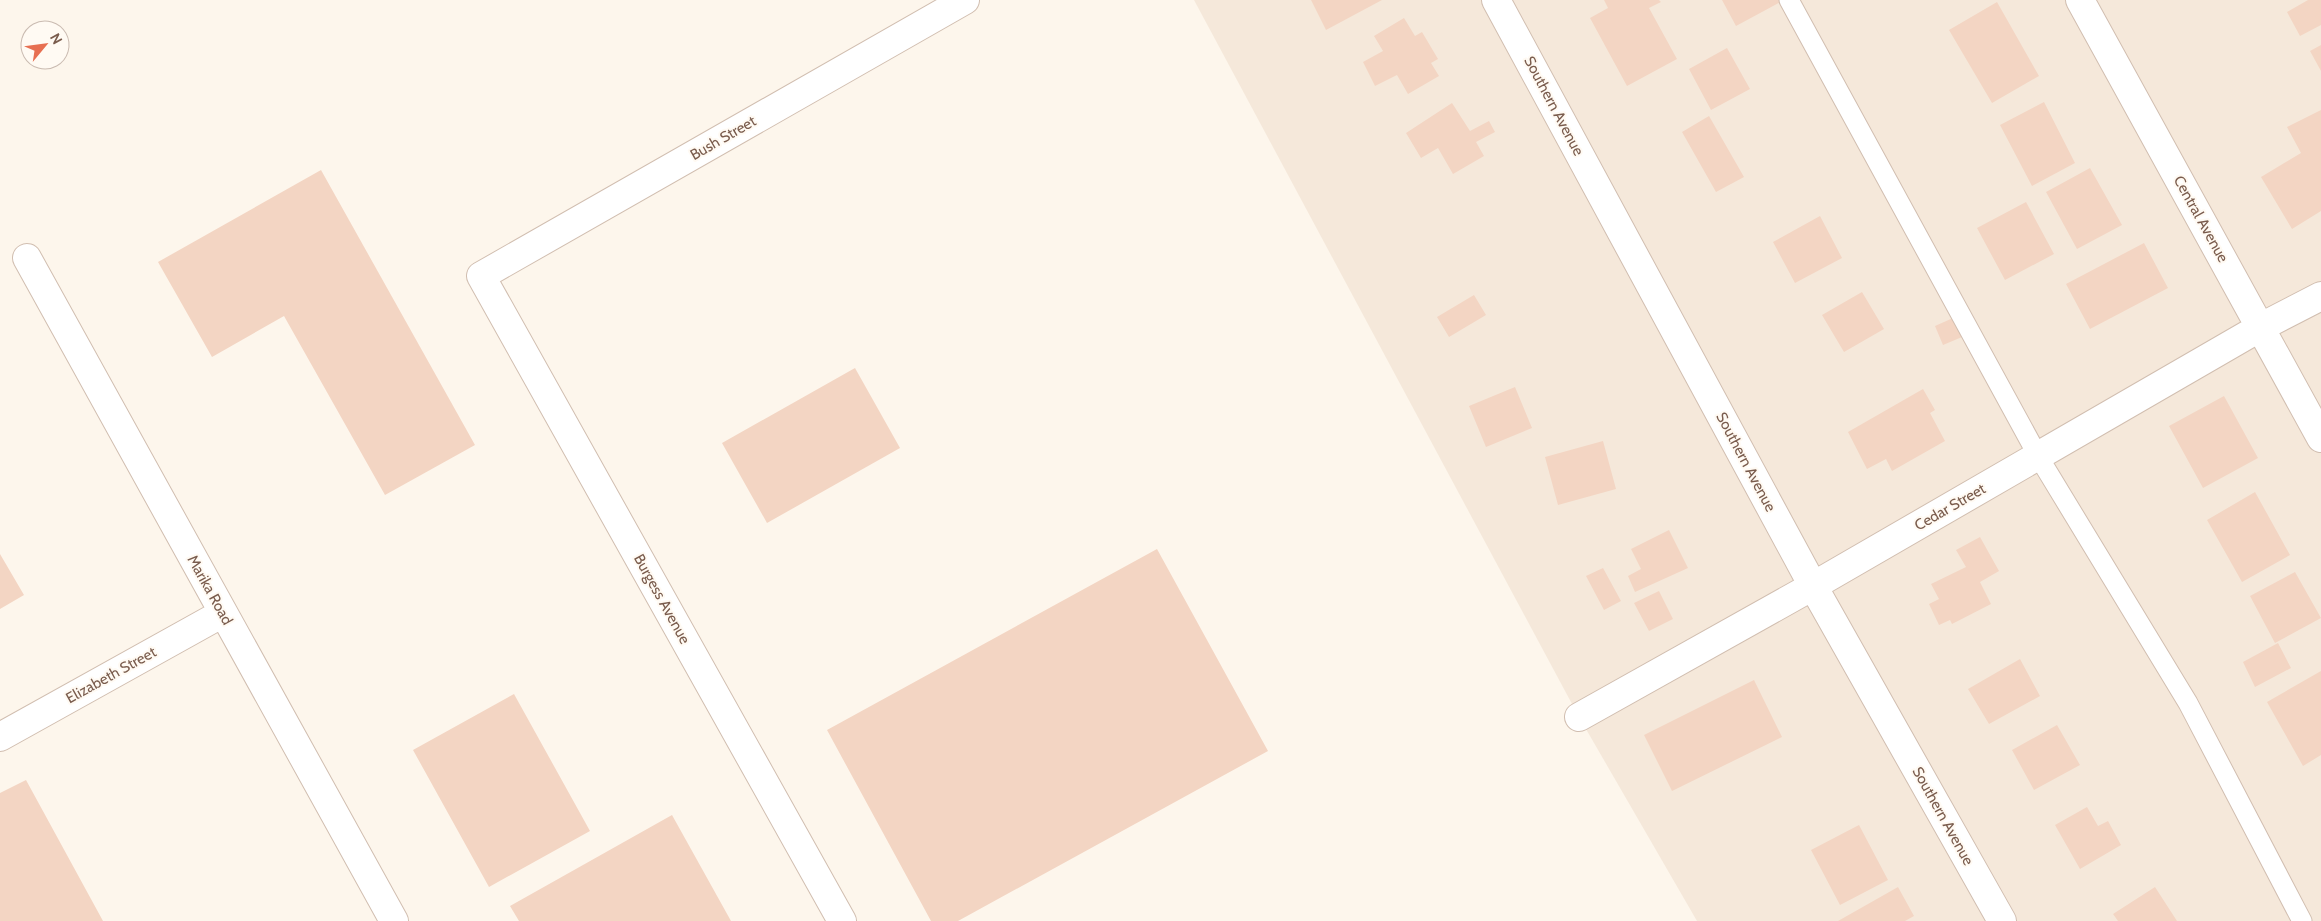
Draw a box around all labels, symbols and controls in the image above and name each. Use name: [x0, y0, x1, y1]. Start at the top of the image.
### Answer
north arrow: [20, 20, 70, 70]
text: N: [46, 30, 67, 47]
street label: Southern Avenue: [1520, 53, 1588, 159]
street label: Bush Street: [687, 112, 759, 164]
street label: Central Avenue: [2170, 172, 2232, 266]
street label: Southern Avenue: [1712, 409, 1780, 515]
street label: Cedar Street: [1911, 479, 1989, 535]
street label: Burgess Avenue: [630, 551, 694, 647]
street label: Marika Road: [183, 552, 237, 628]
street label: Elizabeth Street: [63, 643, 159, 707]
street label: Southern Avenue: [1909, 764, 1978, 869]

